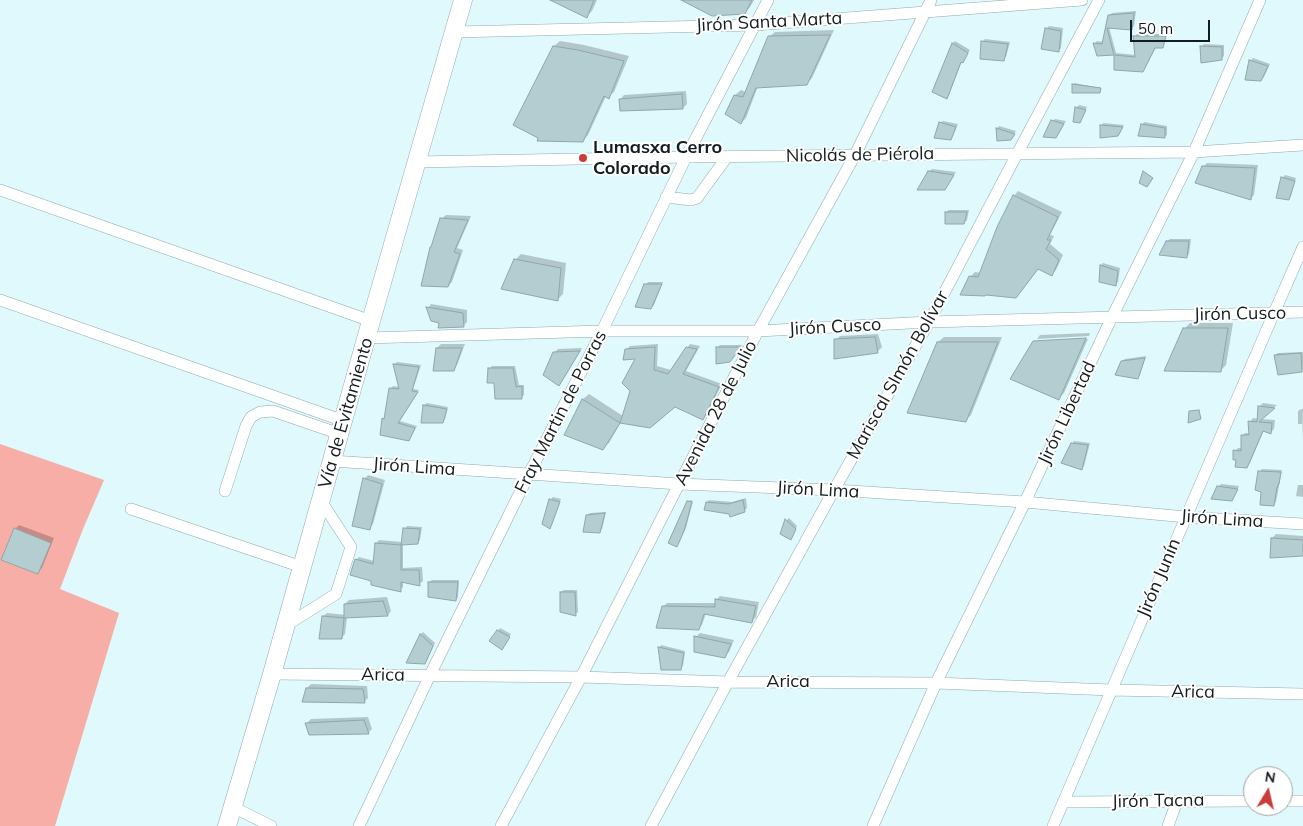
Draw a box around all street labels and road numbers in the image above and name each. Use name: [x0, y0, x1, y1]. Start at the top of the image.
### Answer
street label: Jirón Santa Marta: [695, 7, 843, 37]
street label: Nicolás de Piérola: [786, 143, 934, 167]
street label: Mariscal SImón Bolívar: [843, 287, 953, 463]
street label: Jirón Cusco: [1194, 302, 1286, 326]
street label: Jirón Cusco: [788, 314, 882, 340]
street label: Fray Martin de Porras: [511, 327, 611, 497]
street label: Vía de Evitamiento: [314, 335, 378, 491]
street label: Avenida 28 de Julio: [670, 337, 762, 489]
street label: Jirón Libertad: [1034, 358, 1100, 468]
street label: Jirón Lima: [372, 453, 456, 481]
street label: Jirón Lima: [776, 477, 860, 503]
street label: Jirón Lima: [1180, 505, 1264, 533]
street label: Jirón Junín: [1133, 535, 1185, 621]
street label: Arica: [361, 664, 405, 686]
street label: Arica: [766, 671, 810, 693]
street label: Arica: [1171, 681, 1215, 703]
street label: Jirón Tacna: [1111, 789, 1205, 813]

